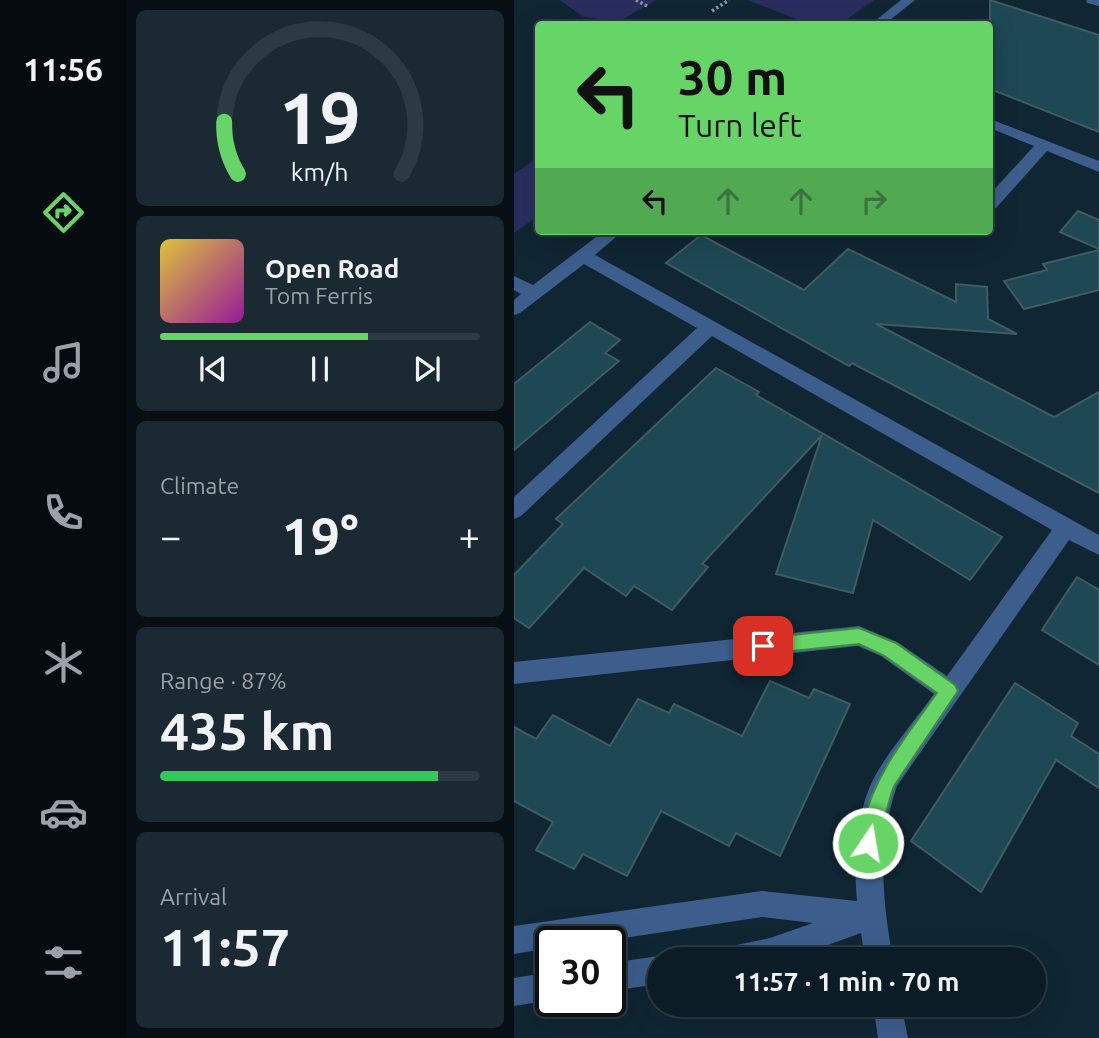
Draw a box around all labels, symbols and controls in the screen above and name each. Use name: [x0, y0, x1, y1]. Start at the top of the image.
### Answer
icon: left: [563, 49, 654, 140]
text: 30 m: [678, 49, 787, 104]
text: 11:56: [23, 51, 103, 87]
text: 19: [279, 76, 361, 158]
text: Turn left: [678, 107, 802, 143]
text: km/h: [291, 158, 349, 186]
icon: left: [636, 182, 674, 220]
icon: ahead: [709, 182, 747, 220]
icon: ahead: [782, 182, 820, 220]
icon: right: [855, 182, 893, 220]
icon: directions: [39, 188, 88, 237]
text: Open Road: [265, 254, 399, 283]
text: Tom Ferris: [265, 283, 373, 308]
icon: music: [39, 338, 88, 387]
icon: previous: [194, 350, 232, 388]
icon: pause: [301, 350, 339, 388]
icon: next: [408, 350, 446, 388]
text: Climate: [160, 473, 239, 498]
icon: phone: [39, 488, 88, 537]
text: 19°: [281, 507, 359, 565]
text: −: [160, 515, 181, 557]
text: +: [459, 515, 480, 557]
pin: [733, 616, 793, 676]
icon: arrive: [744, 627, 782, 665]
icon: climate: [39, 638, 88, 687]
text: Range · 87%: [160, 668, 287, 693]
text: 435 km: [160, 702, 334, 760]
icon: car: [39, 788, 88, 837]
position arrow: [831, 806, 905, 880]
text: Arrival: [160, 884, 227, 909]
text: 11:57: [160, 918, 290, 976]
speed limit sign: 30: [535, 926, 626, 1017]
icon: filters: [39, 938, 88, 987]
text: 11:57 · 1 min · 70 m: [733, 967, 960, 996]

